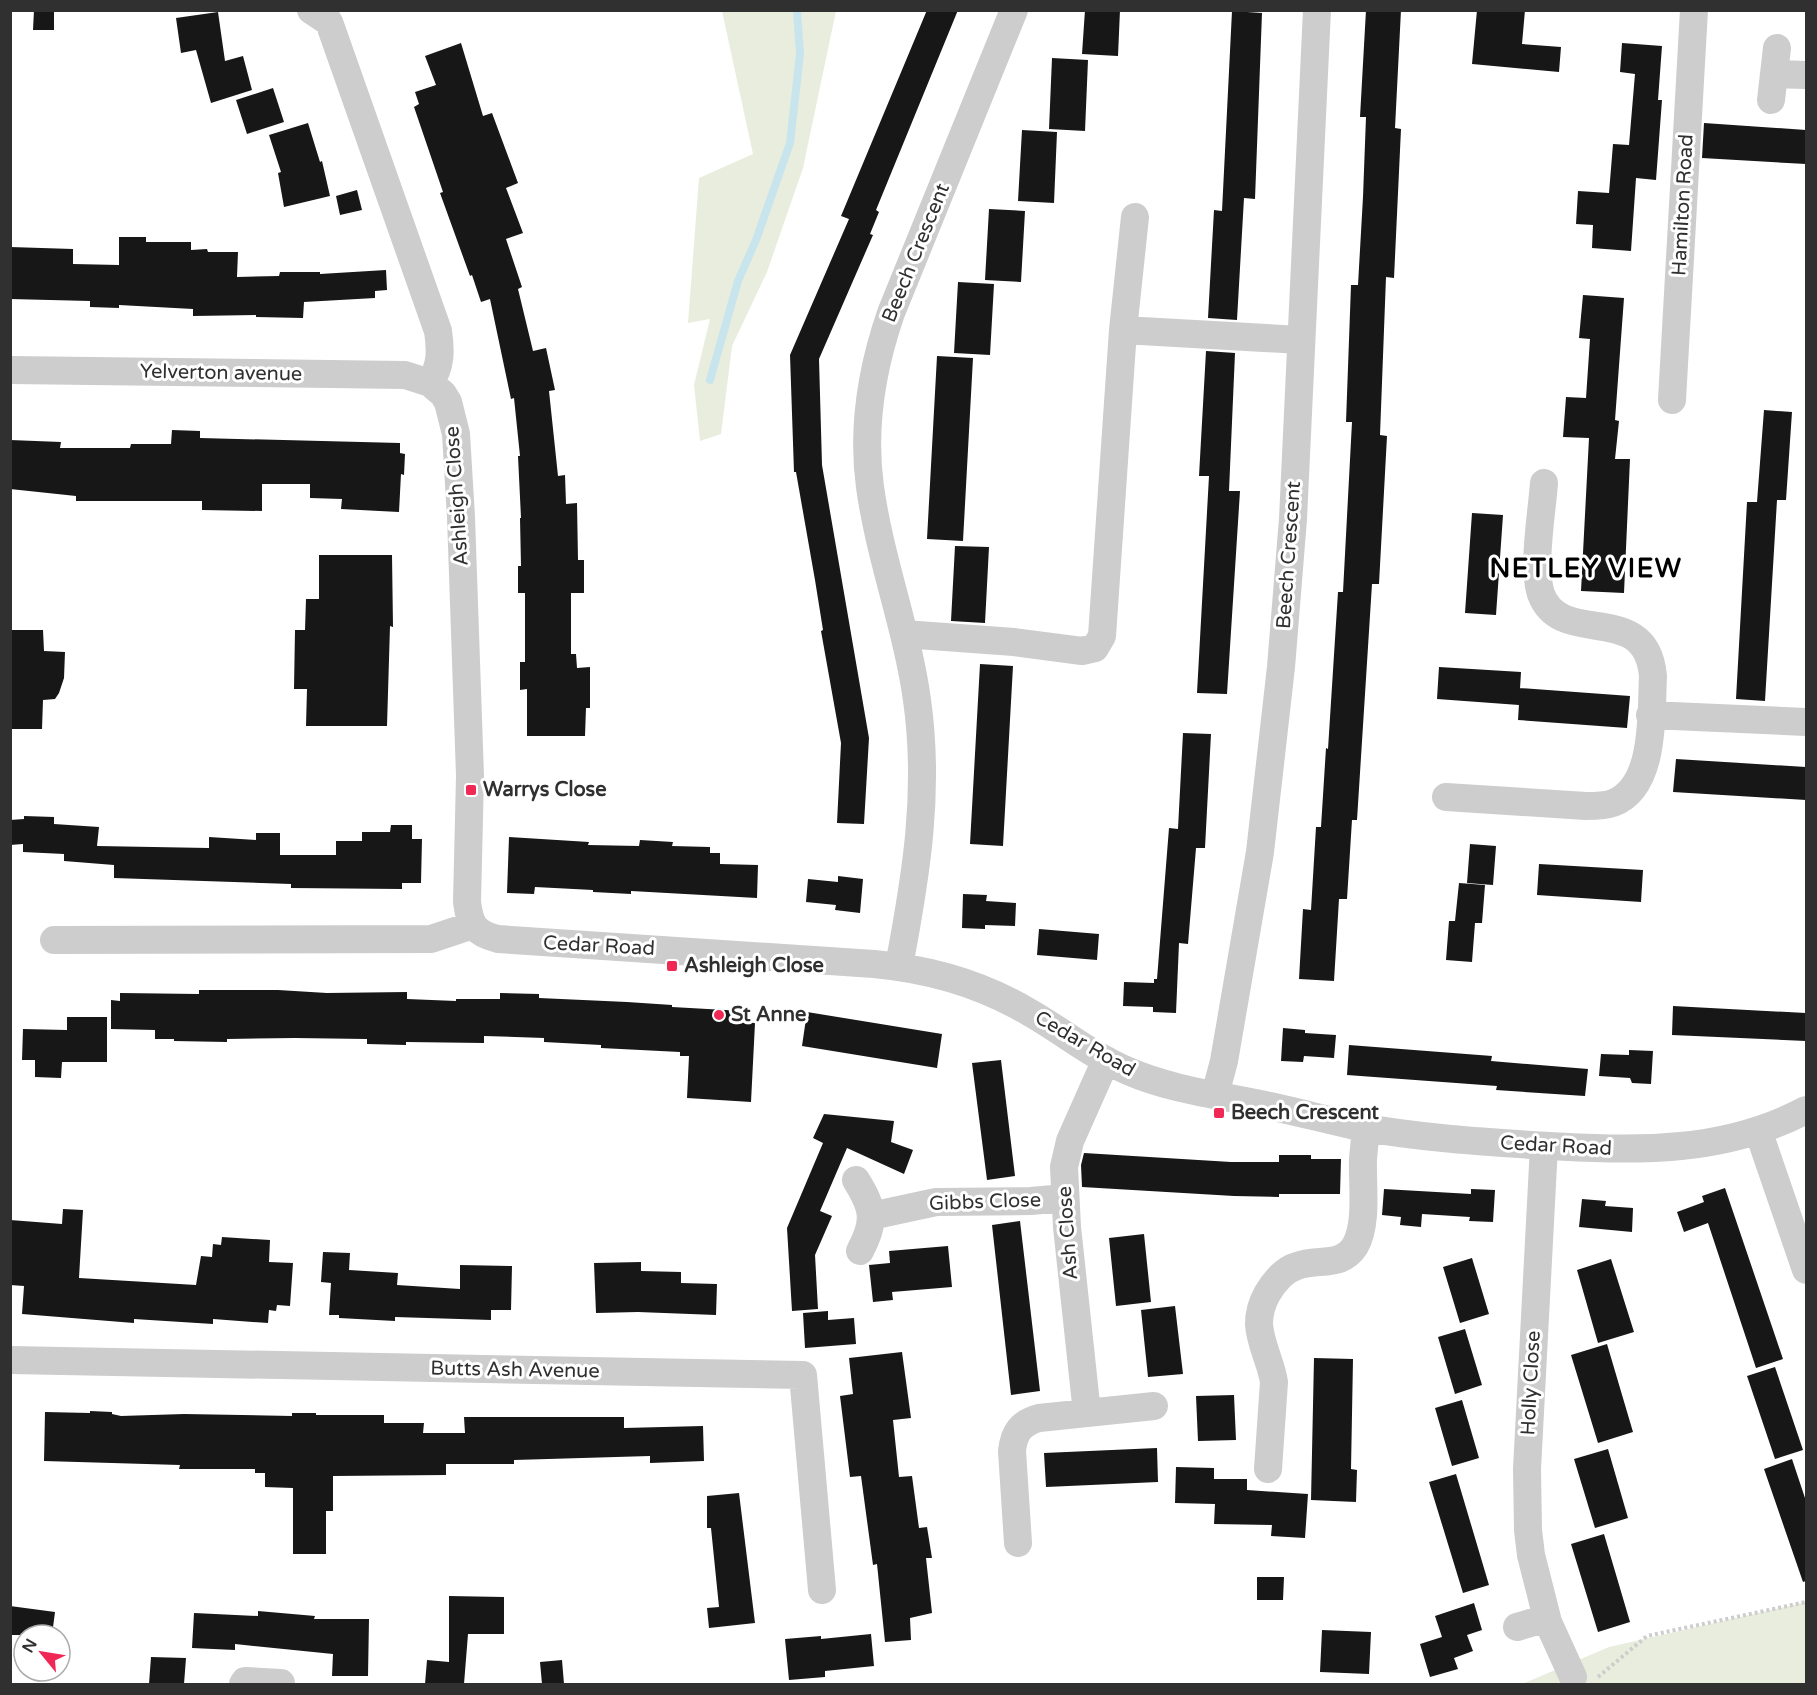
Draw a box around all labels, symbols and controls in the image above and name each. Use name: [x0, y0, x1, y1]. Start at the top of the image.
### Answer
street label: Hamilton Road: [1667, 133, 1699, 277]
street label: Beech Crescent: [877, 180, 955, 326]
street label: Yelverton avenue: [140, 360, 302, 386]
street label: Ashleigh Close: [440, 425, 474, 567]
street label: Beech Crescent: [1272, 480, 1306, 630]
district label: NETLEY VIEW: [1489, 553, 1683, 584]
place label: Warrys Close: [483, 778, 606, 802]
marker: Warrys Close: [464, 783, 478, 797]
street label: Cedar Road: [543, 931, 655, 961]
place label: Ashleigh Close: [684, 954, 824, 978]
marker: Ashleigh Close: [665, 959, 679, 973]
place label: St Anne: [731, 1003, 806, 1027]
street label: Cedar Road: [1031, 1006, 1139, 1082]
marker: St Anne: [712, 1008, 726, 1022]
place label: Beech Crescent: [1231, 1101, 1379, 1125]
marker: Beech Crescent: [1212, 1106, 1226, 1120]
street label: Cedar Road: [1500, 1131, 1612, 1161]
street label: Ash Close: [1053, 1185, 1083, 1281]
street label: Gibbs Close: [929, 1188, 1041, 1216]
street label: Holly Close: [1516, 1330, 1546, 1436]
street label: Butts Ash Avenue: [430, 1357, 600, 1383]
north arrow: [12, 1623, 72, 1683]
text: N: [18, 1635, 42, 1657]

